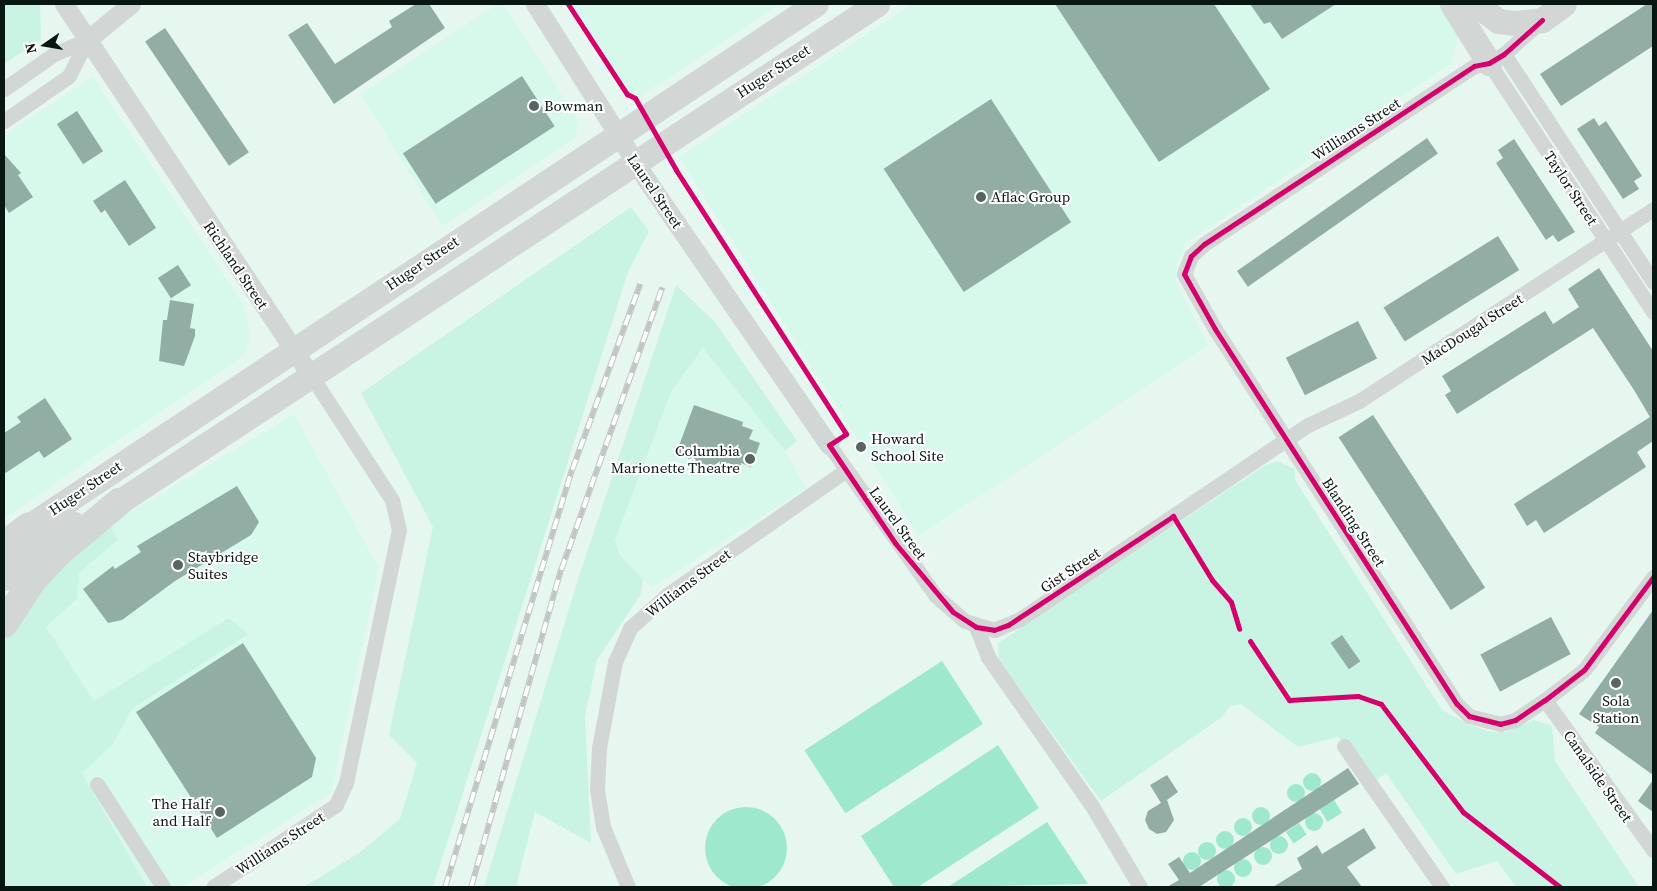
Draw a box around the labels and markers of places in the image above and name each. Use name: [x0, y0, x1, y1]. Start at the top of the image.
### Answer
place label: Bowman: [544, 97, 603, 115]
marker: Bowman: [528, 100, 540, 112]
place label: Aflac Group: [991, 188, 1070, 206]
marker: Aflac Group: [975, 191, 987, 203]
place label: Howard School Site: [871, 429, 944, 464]
place label: Columbia Marionette Theatre: [610, 441, 740, 476]
marker: Howard School Site: [855, 441, 867, 453]
marker: Columbia Marionette Theatre: [744, 453, 756, 465]
place label: Staybridge Suites: [188, 547, 258, 582]
marker: Staybridge Suites: [172, 559, 184, 571]
marker: Sola Station: [1610, 677, 1622, 689]
place label: Sola Station: [1593, 691, 1639, 726]
place label: The Half and Half: [152, 794, 210, 829]
marker: The Half and Half: [214, 806, 226, 818]

